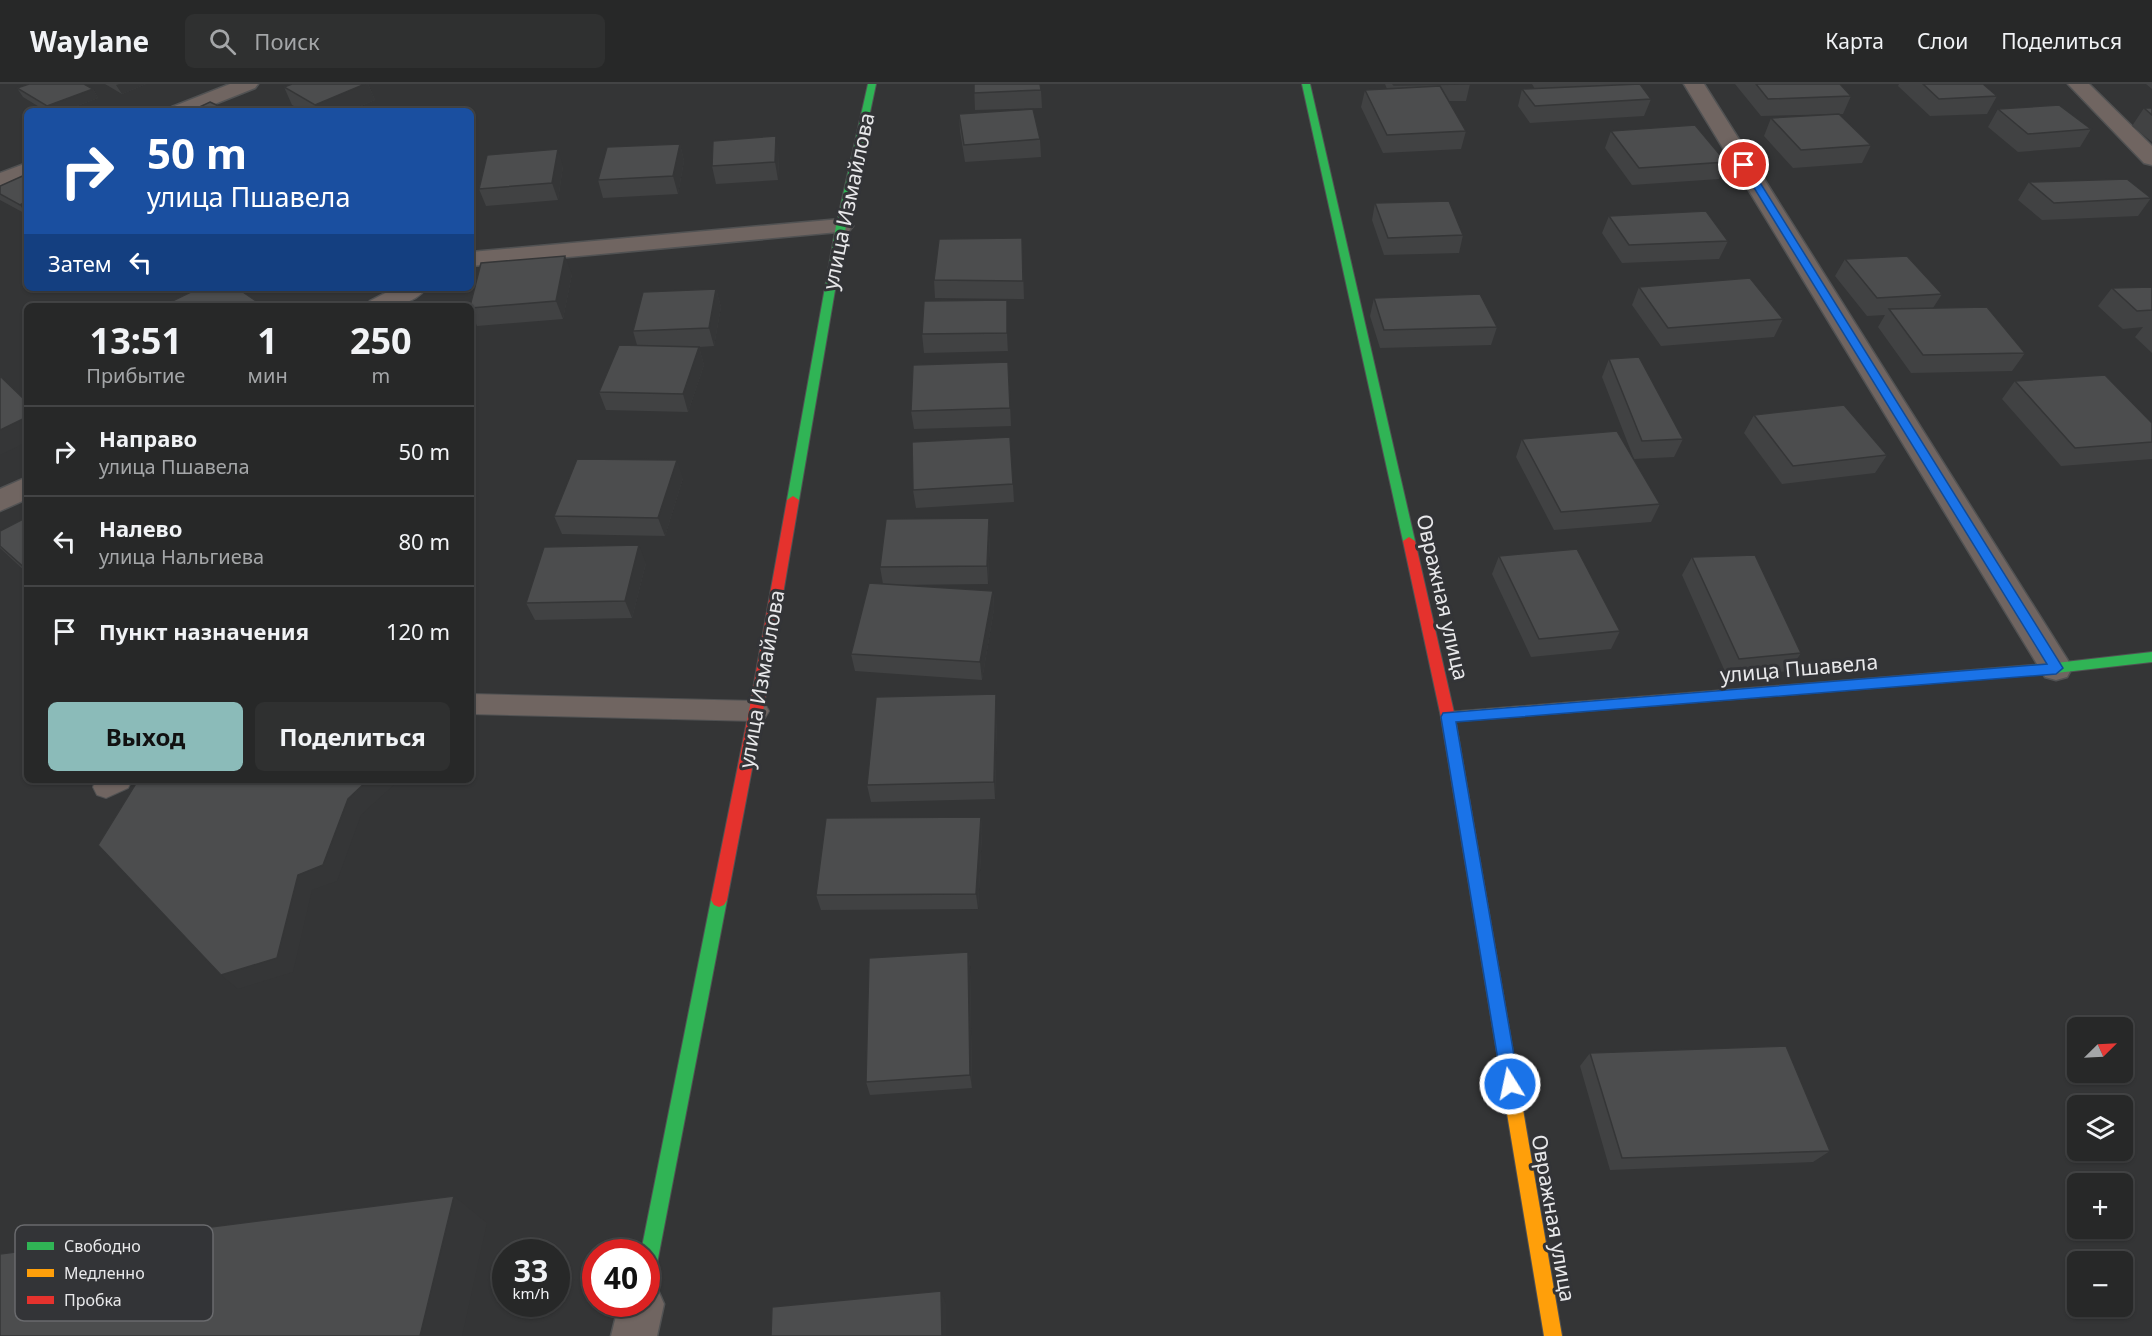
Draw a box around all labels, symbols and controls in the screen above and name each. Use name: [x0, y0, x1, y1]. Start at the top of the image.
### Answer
search box: [185, 14, 605, 68]
text: Waylane: [30, 22, 149, 60]
icon: search: [206, 25, 239, 58]
text: Поиск: [254, 26, 320, 56]
text: Карта: [1825, 27, 1884, 55]
text: Слои: [1917, 27, 1968, 55]
text: Поделиться: [2001, 27, 2122, 55]
street label: улица Измайлова: [816, 110, 880, 292]
text: 50 m: [147, 124, 247, 181]
icon: right: [48, 132, 126, 210]
pin: [1718, 139, 1769, 190]
icon: arrive: [1727, 148, 1760, 181]
text: улица Пшавела: [147, 178, 350, 215]
icon: left: [124, 246, 157, 279]
text: Затем: [48, 248, 112, 278]
text: 13:51: [90, 316, 182, 365]
text: 1: [257, 316, 278, 365]
text: 250: [350, 316, 412, 365]
text: Прибытие: [86, 362, 185, 389]
text: мин: [248, 362, 288, 389]
text: m: [371, 362, 390, 389]
text: Направо: [99, 423, 197, 453]
icon: right: [48, 435, 81, 468]
text: 50 m: [399, 436, 450, 466]
text: улица Пшавела: [99, 453, 250, 480]
street label: Овражная улица: [1410, 511, 1476, 683]
text: Налево: [99, 513, 182, 543]
icon: left: [48, 525, 81, 558]
text: 80 m: [399, 526, 450, 556]
text: улица Нальгиева: [99, 543, 264, 570]
street label: улица Измайлова: [732, 588, 790, 770]
icon: arrive: [48, 615, 81, 648]
text: Пункт назначения: [99, 616, 309, 646]
text: 120 m: [386, 616, 450, 646]
street label: улица Пшавела: [1719, 647, 1879, 689]
button: Выход: [48, 702, 243, 771]
button: Поделиться: [255, 702, 450, 771]
north arrow: [2067, 1017, 2133, 1083]
map controls: [2067, 1017, 2133, 1317]
position arrow: [1478, 1052, 1542, 1116]
button: layers: [2067, 1095, 2133, 1161]
street label: Овражная улица: [1525, 1132, 1583, 1304]
button: +: [2067, 1173, 2133, 1239]
legend: [15, 1225, 213, 1321]
text: Свободно: [64, 1235, 141, 1257]
speed limit sign: 40: [582, 1239, 660, 1317]
text: 33: [514, 1250, 548, 1291]
button: −: [2067, 1251, 2133, 1317]
text: Медленно: [64, 1262, 145, 1284]
text: km/h: [513, 1283, 549, 1303]
text: Пробка: [64, 1289, 122, 1311]

